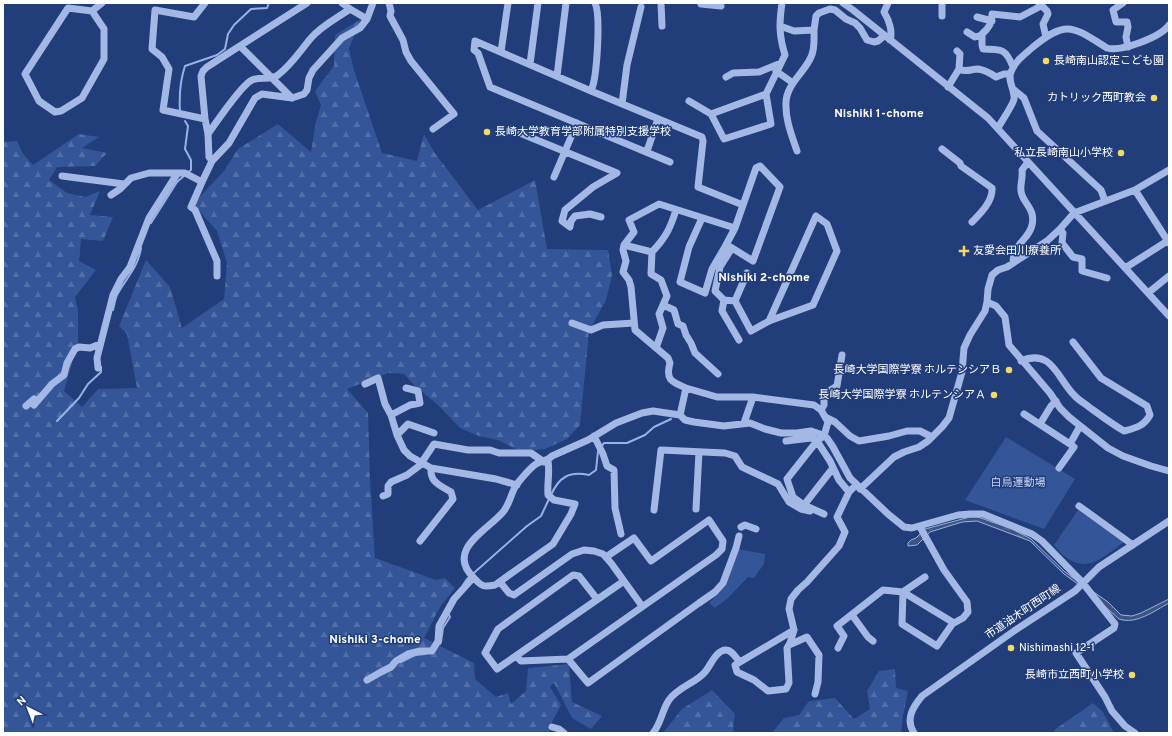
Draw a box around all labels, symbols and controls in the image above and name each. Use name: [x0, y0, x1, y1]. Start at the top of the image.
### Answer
place label: 長崎南山認定こども園: [1054, 54, 1164, 68]
marker: 長崎南山認定こども園: [1041, 56, 1051, 66]
place label: カトリック西町教会: [1047, 91, 1146, 105]
marker: カトリック西町教会: [1149, 93, 1159, 103]
district label: Nishiki 1-chome: [834, 106, 924, 122]
place label: 長崎大学教育学部附属特別支援学校: [495, 125, 671, 139]
marker: 長崎大学教育学部附属特別支援学校: [482, 127, 492, 137]
place label: 私立長崎南山小学校: [1014, 146, 1113, 160]
marker: 私立長崎南山小学校: [1116, 148, 1126, 158]
place label: 友愛会田川療養所: [973, 244, 1062, 258]
marker: 友愛会田川療養所: [958, 245, 970, 257]
district label: Nishiki 2-chome: [718, 270, 810, 286]
place label: 長崎大学国際学寮 ホルテンシアＢ: [833, 363, 1001, 377]
marker: 長崎大学国際学寮 ホルテンシアＢ: [1004, 365, 1014, 375]
place label: 長崎大学国際学寮 ホルテンシアＡ: [818, 388, 986, 402]
marker: 長崎大学国際学寮 ホルテンシアＡ: [989, 390, 999, 400]
park label: 白鳥運動場: [991, 476, 1046, 490]
street label: 市道油木町西町線: [983, 582, 1063, 642]
district label: Nishiki 3-chome: [329, 632, 421, 648]
place label: Nishimashi 12-1: [1019, 641, 1095, 655]
marker: Nishimashi 12-1: [1006, 643, 1016, 653]
place label: 長崎市立西町小学校: [1025, 668, 1124, 682]
marker: 長崎市立西町小学校: [1127, 670, 1137, 680]
north arrow: [8, 688, 48, 728]
text: N: [14, 693, 30, 709]

